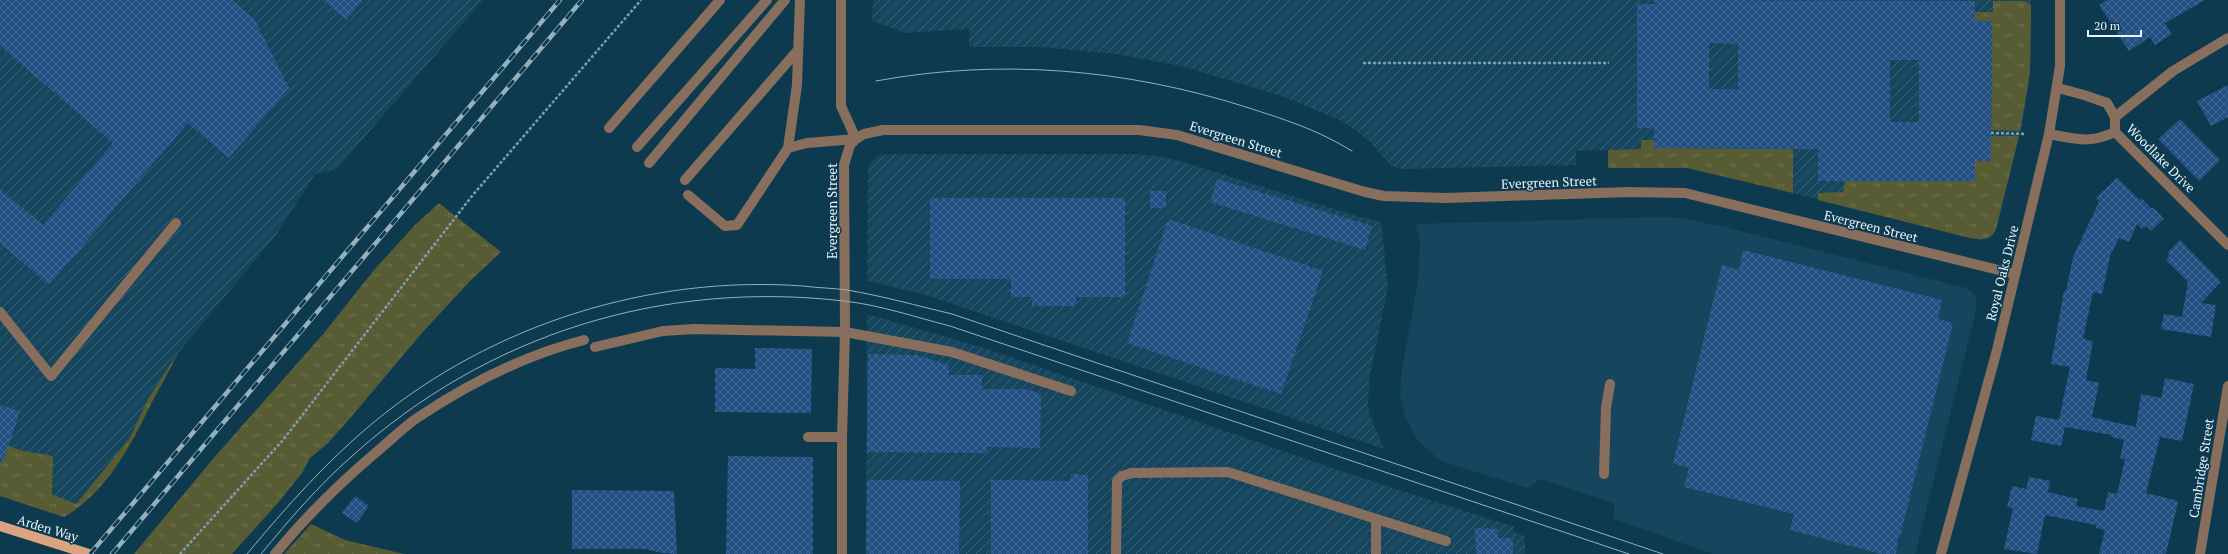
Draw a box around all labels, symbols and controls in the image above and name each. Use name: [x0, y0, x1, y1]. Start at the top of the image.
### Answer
scale bar: [2088, 12, 2141, 38]
text: 20 m: [2094, 18, 2121, 33]
street label: Evergreen Street: [1187, 116, 1285, 162]
street label: Woodlake Drive: [2123, 120, 2199, 196]
street label: Evergreen Street: [823, 163, 841, 259]
street label: Evergreen Street: [1501, 171, 1597, 193]
street label: Evergreen Street: [1822, 206, 1920, 246]
street label: Royal Oaks Drive: [1981, 223, 2023, 323]
street label: Cambridge Street: [2184, 417, 2218, 519]
street label: Arden Way: [15, 510, 81, 546]

